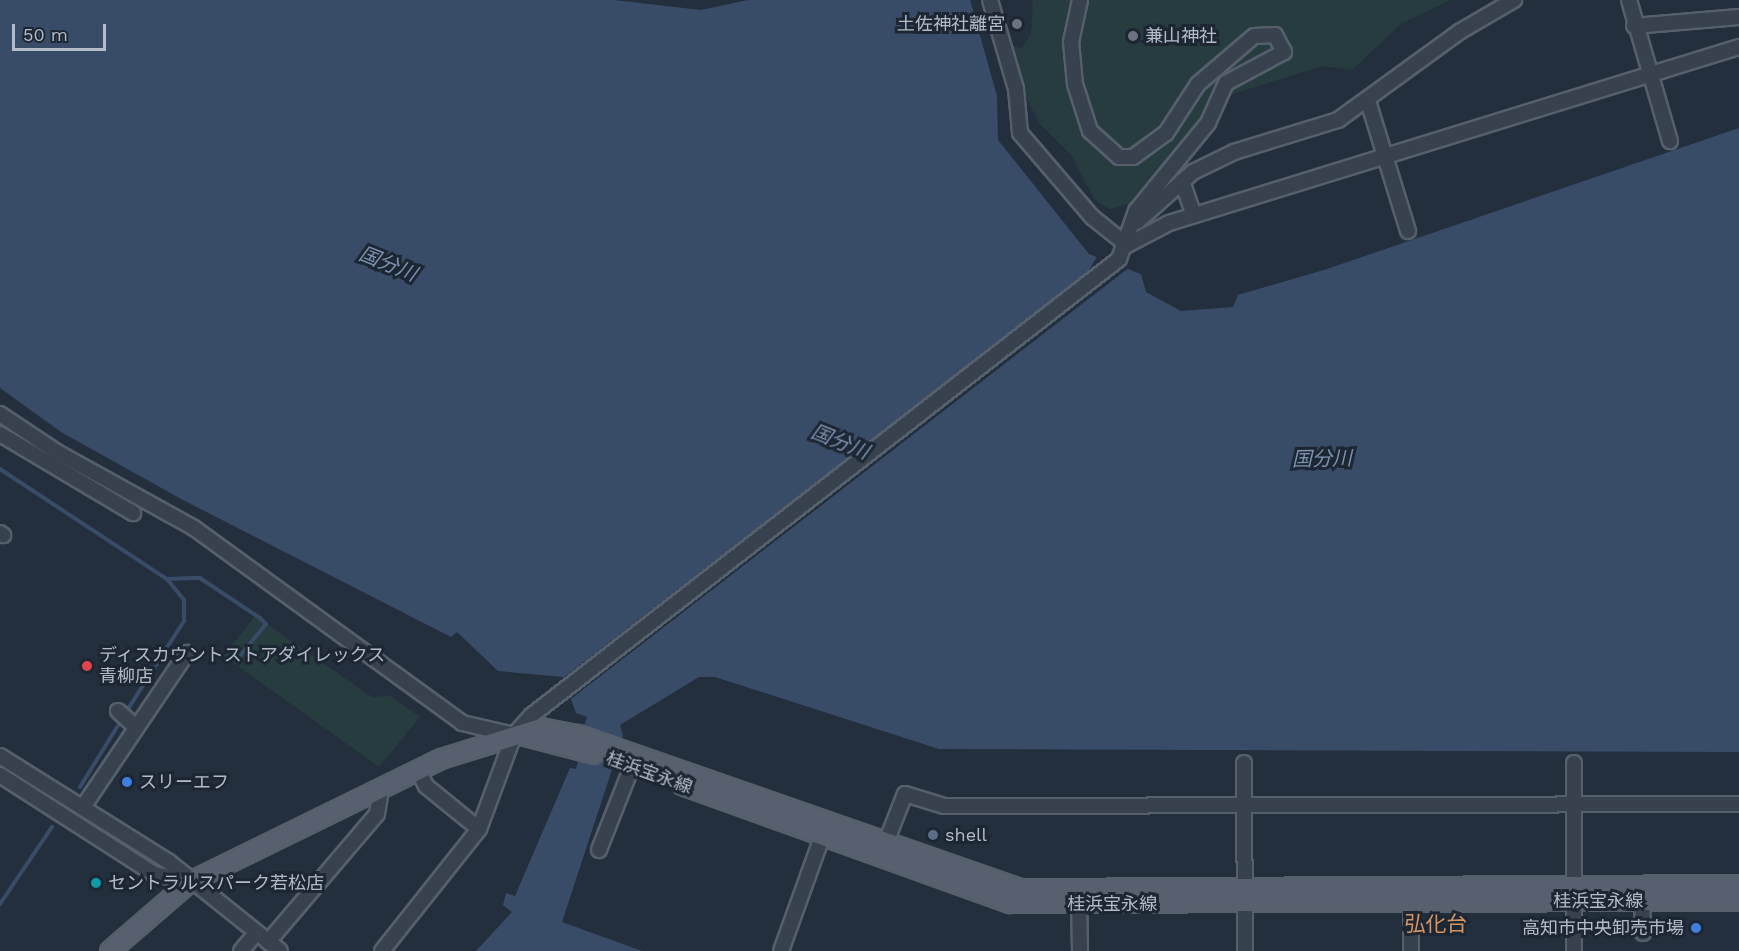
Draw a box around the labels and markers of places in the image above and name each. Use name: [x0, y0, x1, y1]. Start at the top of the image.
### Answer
place label: 土佐神社離宮: [897, 13, 1005, 35]
marker: 土佐神社離宮: [1010, 17, 1024, 31]
place label: 兼山神社: [1145, 25, 1217, 47]
marker: 兼山神社: [1126, 29, 1140, 43]
place label: ディスカウントストアダイレックス 青柳店: [99, 645, 387, 688]
marker: ディスカウントストアダイレックス 青柳店: [80, 659, 94, 673]
place label: スリーエフ: [139, 771, 229, 793]
marker: スリーエフ: [120, 775, 134, 789]
place label: shell: [945, 824, 987, 846]
marker: shell: [926, 828, 940, 842]
place label: セントラルスパーク若松店: [108, 872, 324, 894]
marker: セントラルスパーク若松店: [89, 876, 103, 890]
place label: 高知市中央卸売市場: [1522, 917, 1684, 939]
marker: 高知市中央卸売市場: [1689, 921, 1703, 935]

